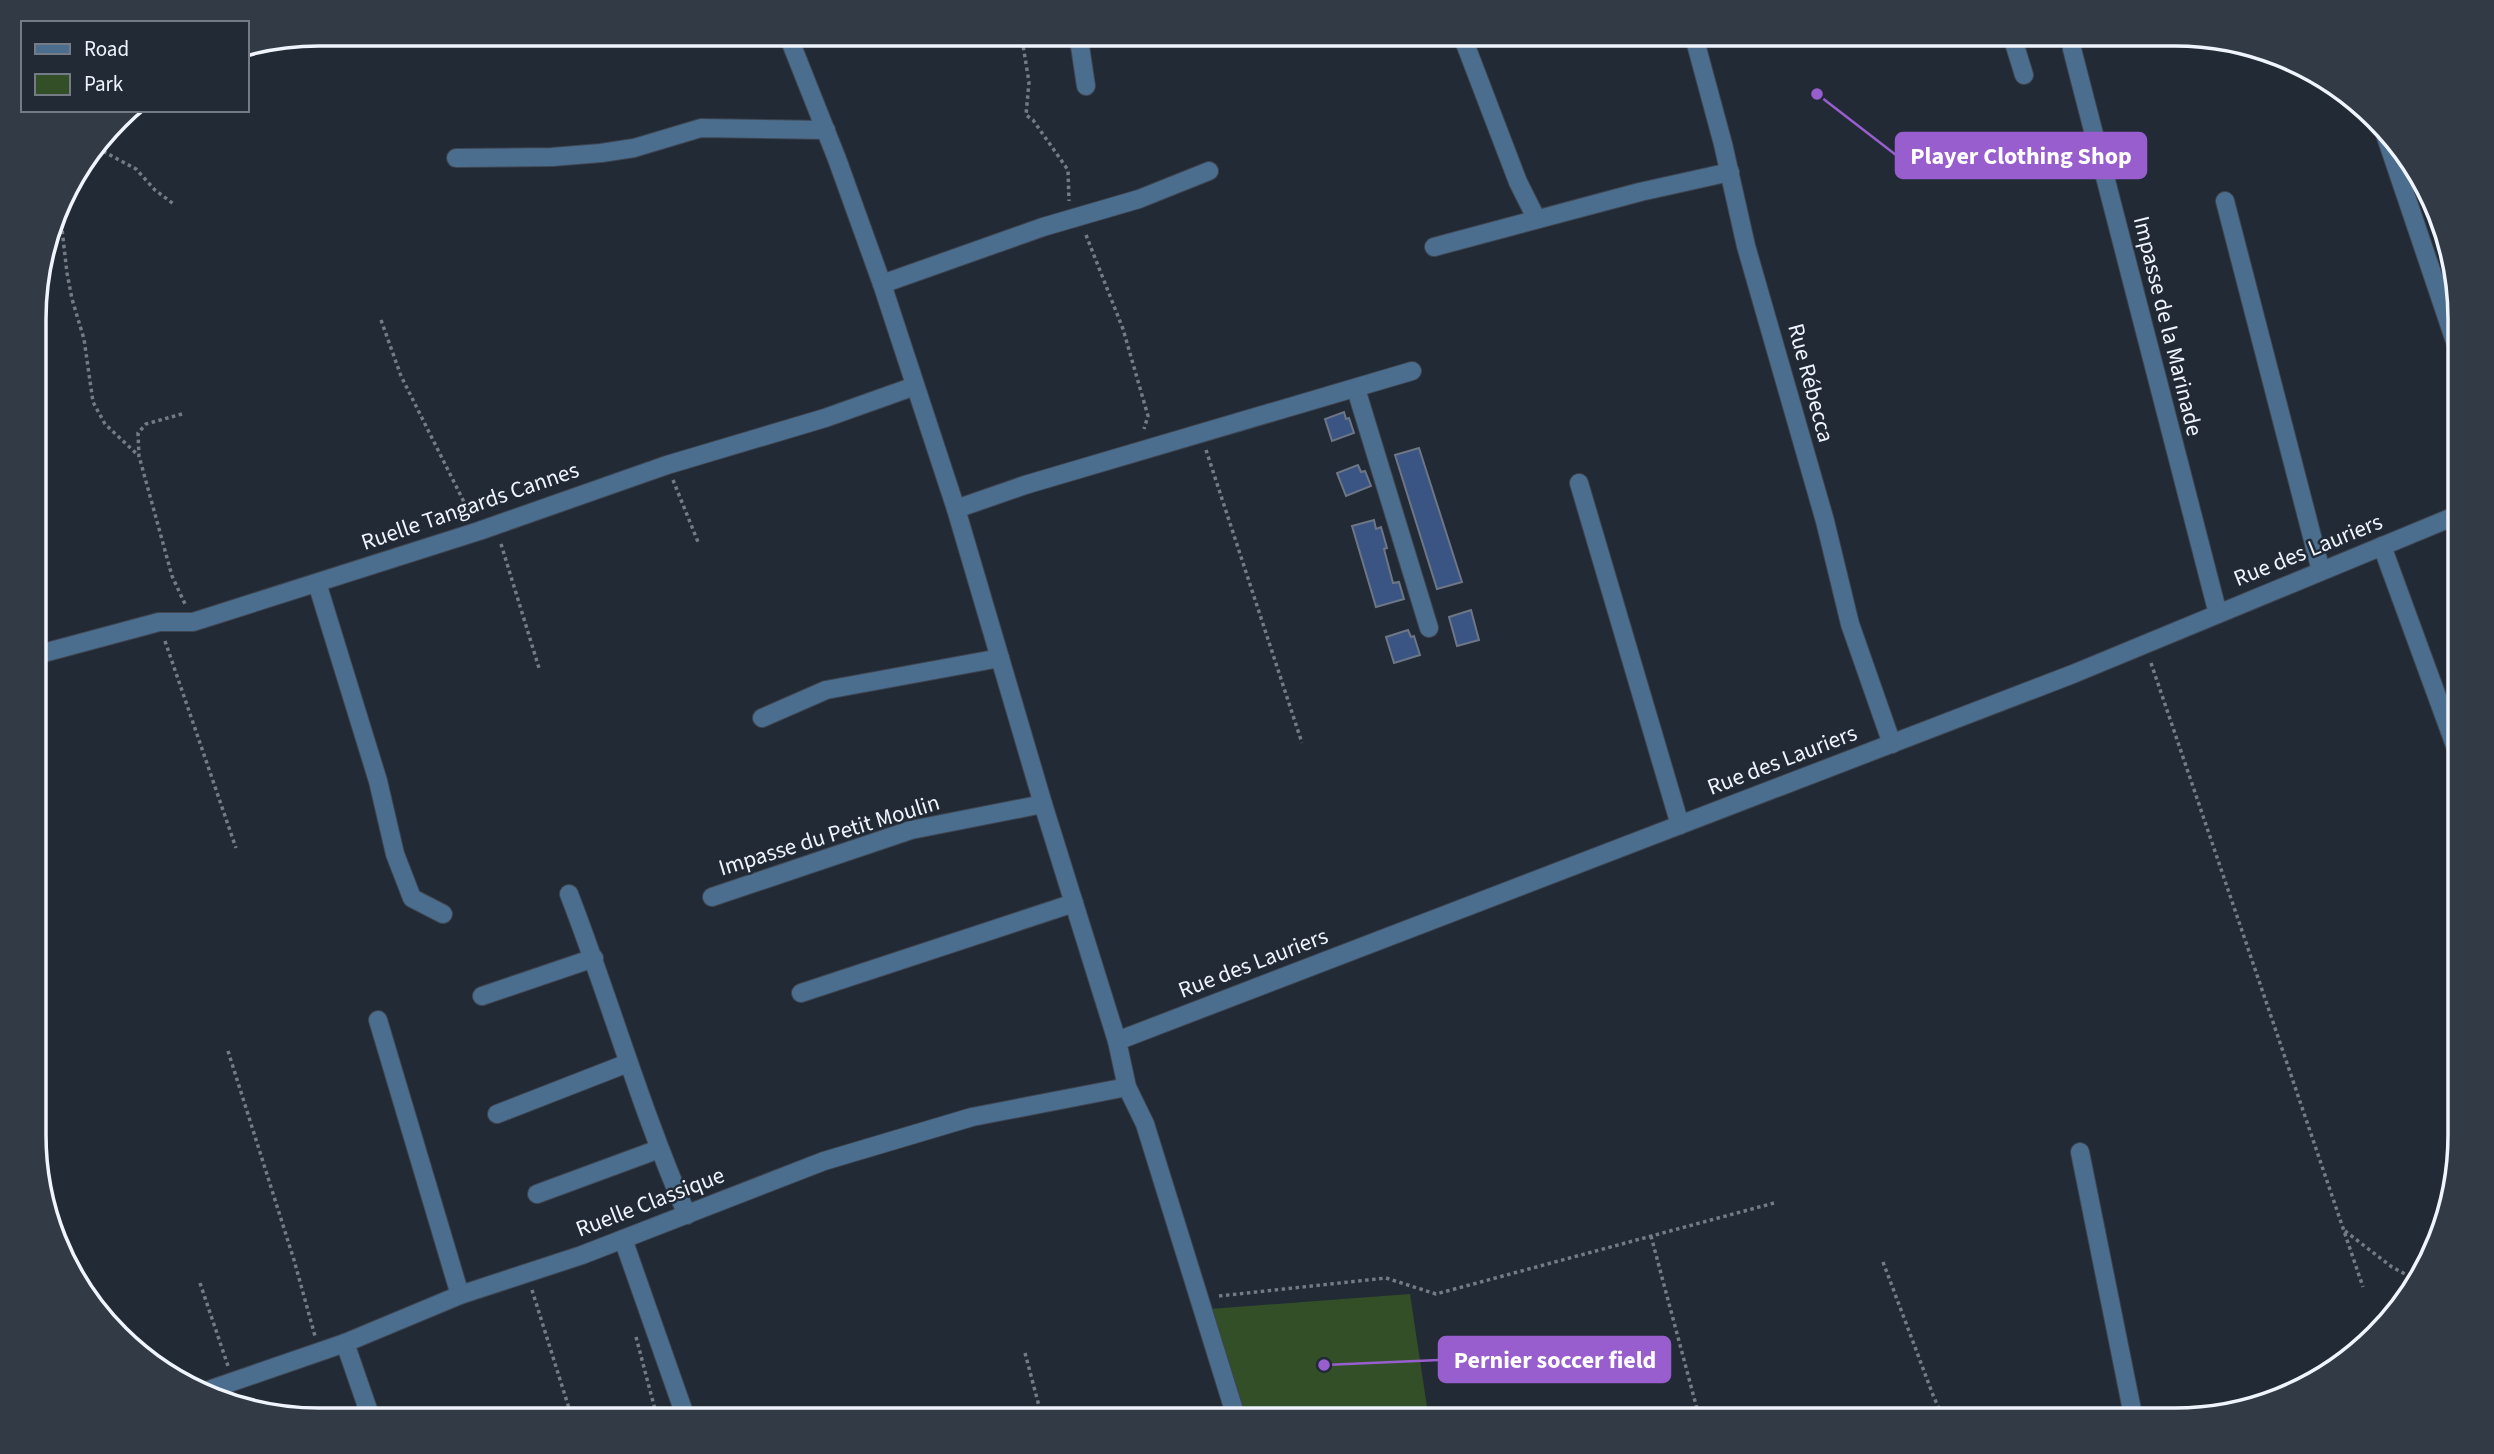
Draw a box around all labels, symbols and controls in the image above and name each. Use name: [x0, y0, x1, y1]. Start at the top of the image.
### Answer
legend: [21, 21, 248, 112]
text: Road: [84, 34, 129, 64]
text: Park: [84, 69, 124, 99]
callout: Player Clothing Shop: [1896, 133, 2146, 178]
text: Player Clothing Shop: [1910, 139, 2132, 174]
street label: Impasse de la Marinade: [2125, 213, 2211, 439]
street label: Rue Rébecca: [1779, 320, 1843, 446]
street label: Ruelle Tangards Cannes: [357, 453, 583, 559]
street label: Rue des Lauriers: [2229, 505, 2387, 595]
street label: Rue des Lauriers: [1702, 716, 1862, 804]
street label: Impasse du Petit Moulin: [714, 786, 944, 884]
street label: Rue des Lauriers: [1173, 919, 1333, 1007]
street label: Ruelle Classique: [571, 1158, 729, 1246]
callout: Pernier soccer field: [1439, 1337, 1670, 1382]
text: Pernier soccer field: [1454, 1343, 1656, 1378]

